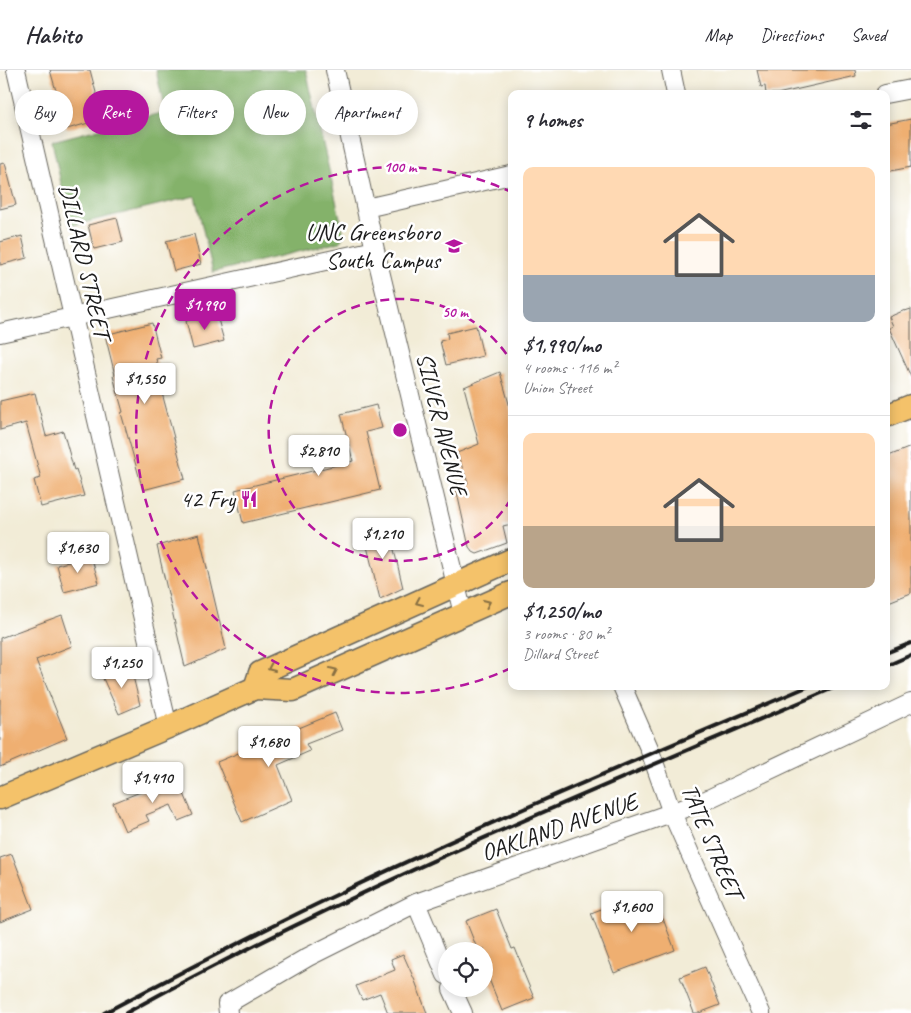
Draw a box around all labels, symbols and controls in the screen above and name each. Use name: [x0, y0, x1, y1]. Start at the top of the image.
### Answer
text: Habito: [25, 20, 81, 50]
text: Map: [705, 24, 732, 46]
text: Directions: [760, 24, 823, 46]
text: Saved: [851, 24, 886, 46]
chip: Buy: [15, 90, 73, 135]
chip: Rent: [83, 90, 149, 135]
chip: Filters: [159, 90, 234, 135]
chip: New: [244, 90, 306, 135]
chip: Apartment: [316, 90, 418, 135]
icon: filters: [847, 106, 875, 134]
text: 9 homes: [523, 107, 582, 133]
text: 100 m: [384, 158, 418, 177]
street label: DILLARD STREET: [53, 181, 119, 347]
icon: home: [654, 200, 744, 290]
place label: UNC Greensboro South Campus: [305, 217, 442, 275]
school or university icon: UNC Greensboro South Campus: [444, 236, 464, 256]
pin: $1,990: [164, 288, 246, 331]
text: $1,990: [186, 295, 224, 315]
text: 50 m: [442, 303, 469, 322]
text: $1,990/mo: [523, 332, 601, 358]
street label: SILVER AVENUE: [410, 350, 475, 501]
text: 4 rooms · 116 m²: [523, 358, 617, 378]
pin: $1,550: [104, 362, 186, 405]
text: $1,550: [126, 369, 164, 389]
text: Union Street: [523, 378, 592, 398]
centre of rings: [391, 421, 409, 439]
pin: $2,810: [278, 434, 360, 477]
text: $2,810: [299, 441, 339, 461]
icon: home: [654, 465, 744, 555]
place label: 42 Fry: [180, 484, 237, 514]
restaurant icon: 42 Fry: [239, 489, 259, 509]
pin: $1,210: [342, 518, 424, 560]
text: $1,210: [363, 524, 403, 544]
pin: $1,630: [37, 532, 119, 574]
text: $1,630: [58, 538, 98, 558]
one-way arrow: [415, 595, 424, 606]
text: $1,250/mo: [523, 598, 601, 624]
one-way arrow: [482, 599, 491, 610]
text: 3 rooms · 80 m²: [523, 624, 609, 644]
text: Dillard Street: [523, 644, 598, 664]
pin: $1,250: [81, 646, 163, 689]
text: $1,250: [103, 653, 141, 673]
one-way arrow: [267, 662, 276, 673]
one-way arrow: [329, 666, 338, 677]
pin: $1,680: [228, 726, 310, 768]
text: $1,680: [249, 732, 289, 752]
pin: $1,410: [112, 762, 194, 804]
text: $1,410: [133, 768, 173, 788]
street label: TATE STREET: [674, 779, 752, 908]
street label: OAKLAND AVENUE: [477, 785, 644, 868]
pin: $1,600: [591, 890, 673, 933]
text: $1,600: [612, 897, 652, 917]
map controls: [438, 942, 493, 997]
button: locate: [438, 942, 493, 997]

